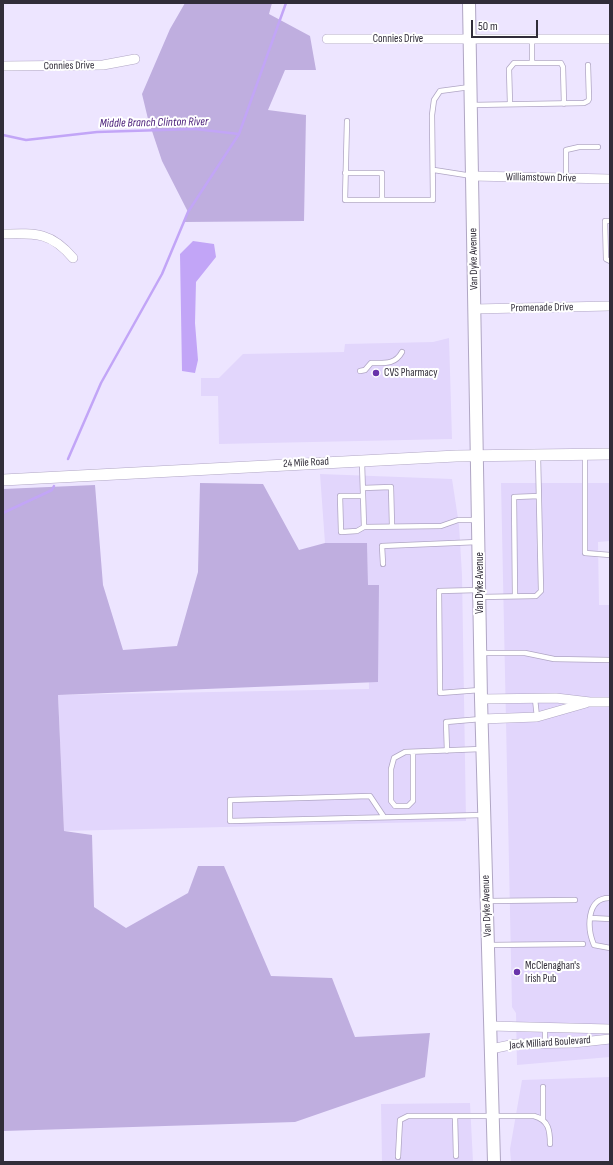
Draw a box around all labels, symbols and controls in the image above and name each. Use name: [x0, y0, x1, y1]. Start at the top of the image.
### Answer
scale bar: [473, 12, 540, 38]
text: 50 m: [478, 19, 498, 34]
street label: Connies Drive: [373, 32, 423, 46]
street label: Connies Drive: [44, 59, 94, 73]
water label: Middle Branch Clinton River: [100, 115, 208, 131]
street label: Williamstown Drive: [506, 171, 576, 185]
street label: Van Dyke Avenue: [467, 228, 481, 290]
street label: Promenade Drive: [511, 301, 573, 315]
place label: CVS Pharmacy: [384, 366, 437, 380]
marker: CVS Pharmacy: [371, 368, 381, 378]
street label: 24 Mile Road: [283, 455, 329, 471]
street label: Van Dyke Avenue: [473, 552, 487, 614]
street label: Van Dyke Avenue: [479, 875, 495, 937]
place label: McClenaghan's Irish Pub: [525, 959, 580, 985]
marker: McClenaghan's Irish Pub: [512, 967, 522, 977]
street label: Jack Milliard Boulevard: [509, 1034, 591, 1052]

